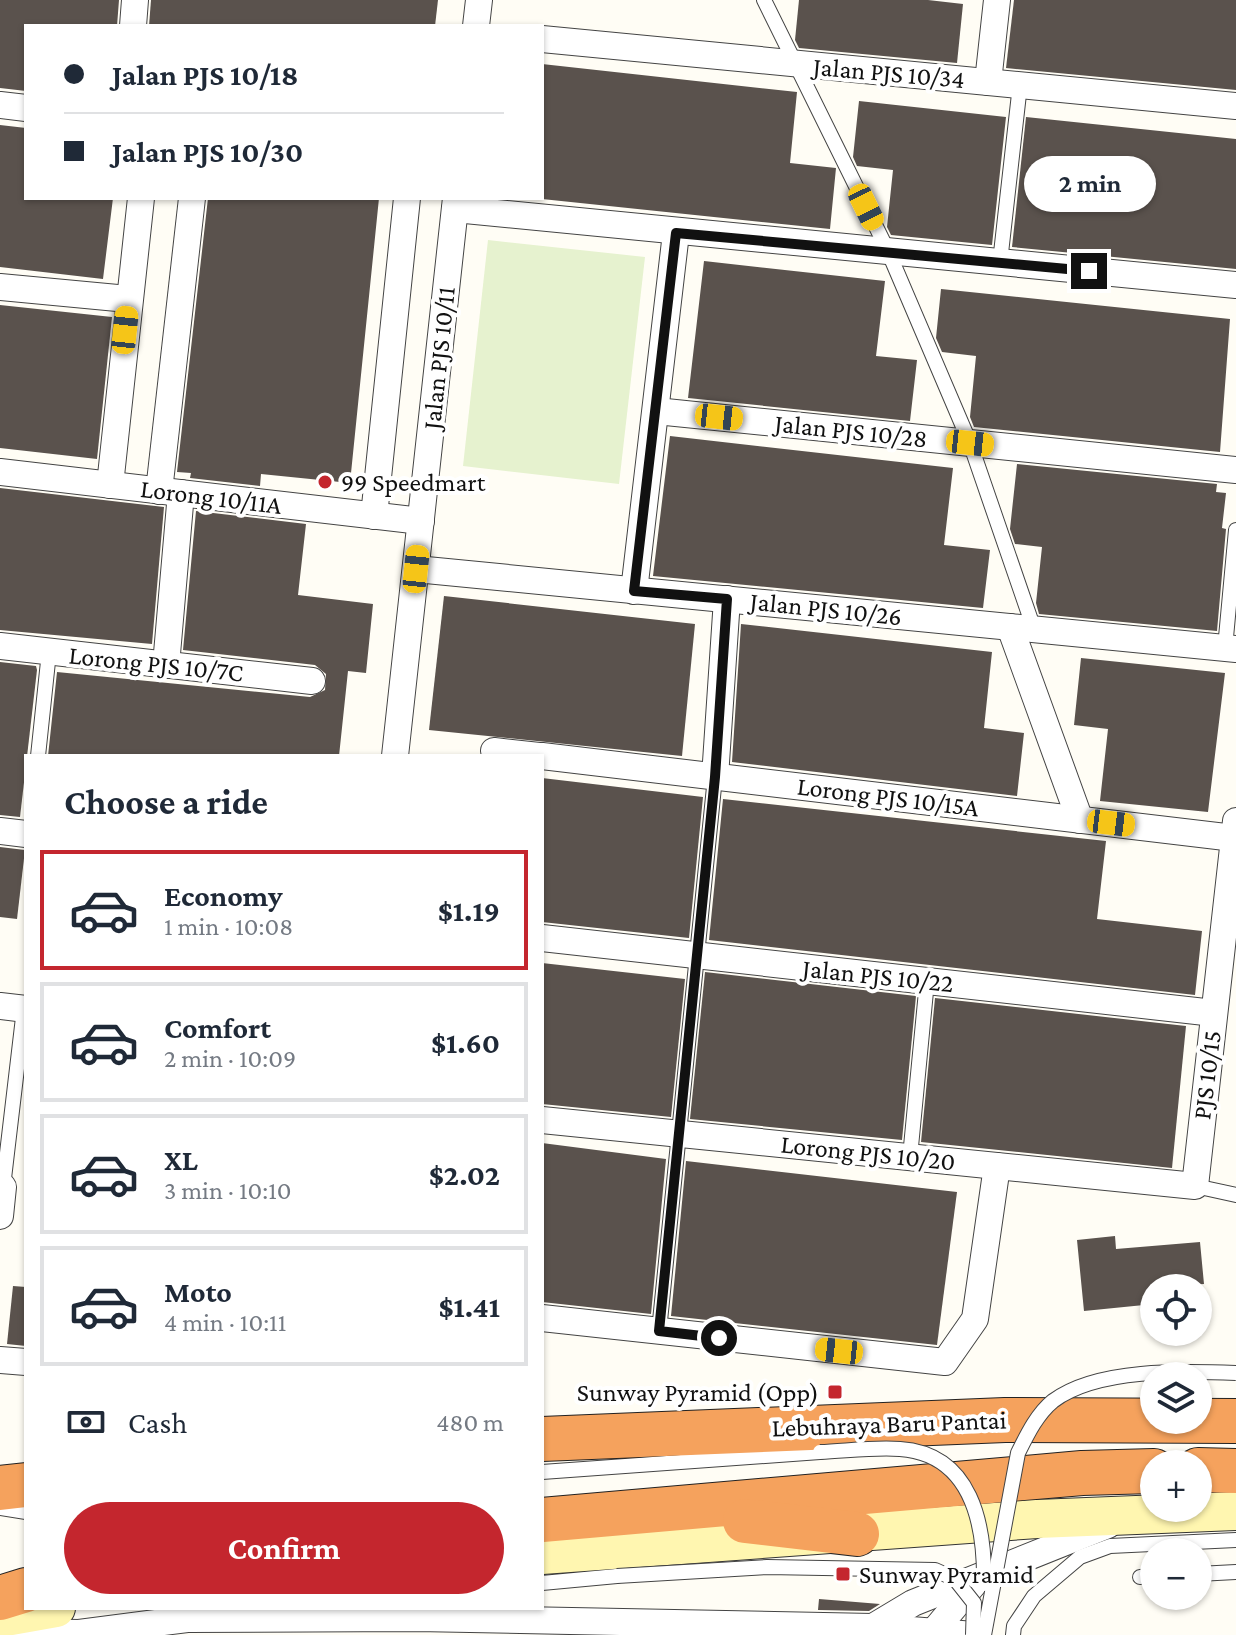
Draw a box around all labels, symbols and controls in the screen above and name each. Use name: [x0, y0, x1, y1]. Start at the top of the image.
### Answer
street label: Jalan PJS 10/34: [810, 52, 966, 94]
text: Jalan PJS 10/18: [112, 58, 299, 91]
text: Jalan PJS 10/30: [112, 135, 303, 168]
callout: 2 min: [1023, 155, 1155, 211]
text: 2 min: [1059, 169, 1121, 198]
car: [845, 180, 887, 234]
route end: [1071, 253, 1107, 289]
street label: Jalan PJS 10/11: [417, 285, 461, 433]
car: [111, 305, 139, 355]
car: [694, 403, 744, 431]
street label: Jalan PJS 10/28: [771, 408, 929, 453]
car: [945, 429, 995, 457]
place label: 99 Speedmart: [341, 468, 486, 497]
marker: 99 Speedmart: [316, 473, 334, 491]
street label: Lorong 10/11A: [139, 474, 283, 520]
car: [402, 544, 430, 594]
street label: Jalan PJS 10/26: [747, 586, 903, 631]
street label: Lorong PJS 10/7C: [67, 640, 245, 688]
street label: Lorong PJS 10/15A: [795, 771, 981, 823]
text: Choose a ride: [64, 782, 268, 822]
car: [1086, 808, 1136, 838]
icon: car: [68, 874, 140, 946]
text: Economy: [164, 879, 283, 912]
text: $1.19: [438, 894, 500, 927]
text: 1 min · 10:08: [164, 912, 293, 941]
street label: Jalan PJS 10/22: [799, 953, 955, 998]
icon: car: [68, 1006, 140, 1078]
text: Comfort: [164, 1011, 271, 1044]
text: $1.60: [431, 1026, 500, 1059]
street label: PJS 10/15: [1187, 1029, 1227, 1121]
text: 2 min · 10:09: [164, 1044, 296, 1073]
street label: Lorong PJS 10/20: [779, 1129, 957, 1177]
icon: car: [68, 1138, 140, 1210]
text: XL: [164, 1143, 198, 1176]
text: $2.02: [429, 1158, 500, 1191]
text: 3 min · 10:10: [164, 1176, 292, 1205]
icon: car: [68, 1270, 140, 1342]
map controls: [1140, 1274, 1212, 1610]
button: locate: [1140, 1274, 1212, 1346]
text: Moto: [164, 1275, 232, 1308]
text: $1.41: [438, 1290, 500, 1323]
text: 4 min · 10:11: [164, 1308, 286, 1337]
route start: [701, 1320, 737, 1356]
car: [814, 1337, 864, 1365]
button: layers: [1140, 1362, 1212, 1434]
place label: Sunway Pyramid (Opp): [577, 1378, 819, 1407]
marker: Sunway Pyramid (Opp): [826, 1383, 844, 1401]
icon: cash: [64, 1400, 108, 1444]
street label: Lebuhraya Baru Pantai: [771, 1405, 1007, 1443]
text: Cash: [128, 1406, 187, 1439]
text: 480 m: [436, 1408, 504, 1437]
button: +: [1140, 1450, 1212, 1522]
button: Confirm: [64, 1502, 504, 1594]
button: −: [1140, 1538, 1212, 1610]
place label: Sunway Pyramid: [859, 1560, 1034, 1589]
marker: Sunway Pyramid: [834, 1565, 852, 1583]

